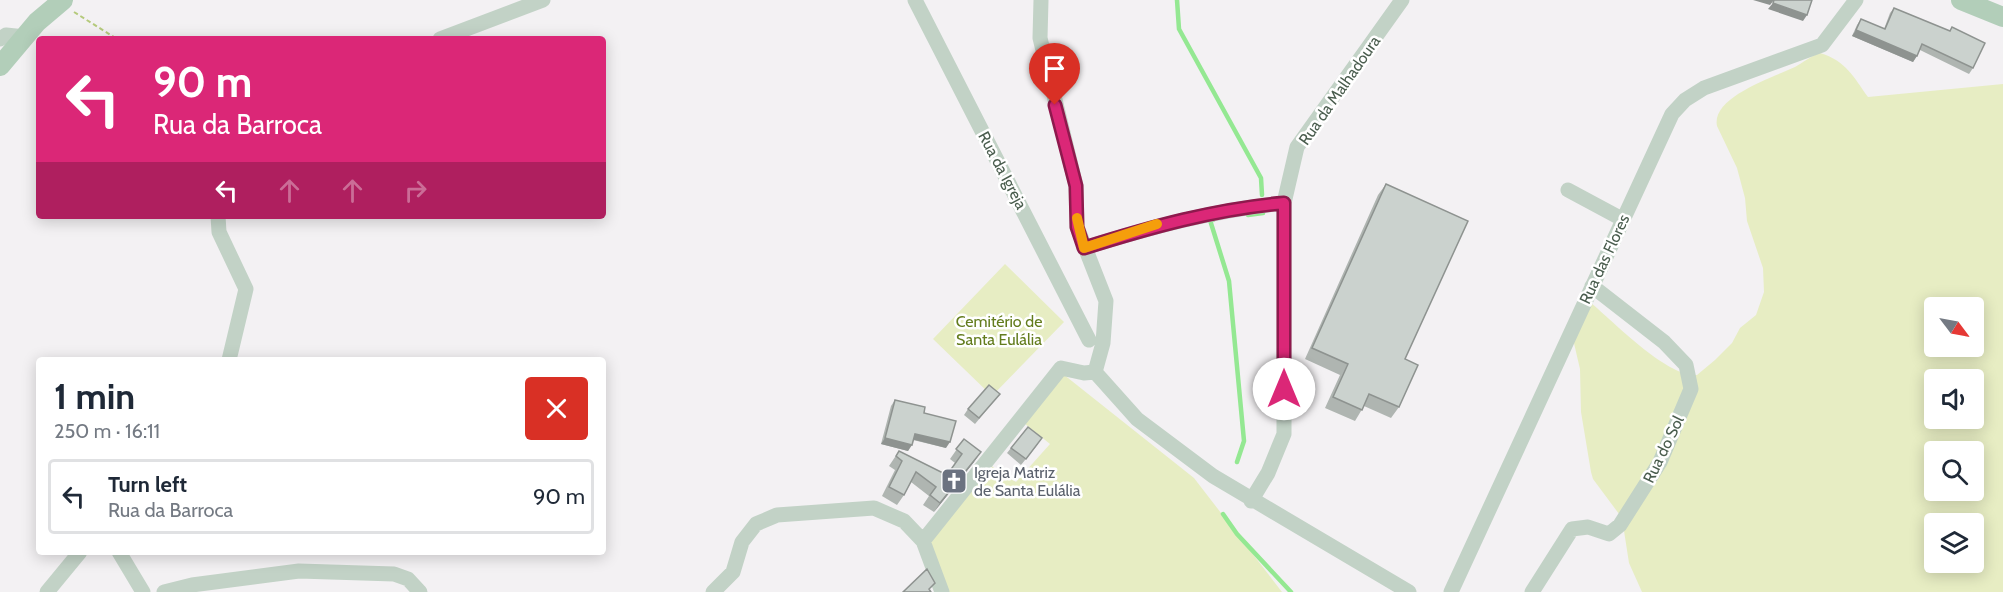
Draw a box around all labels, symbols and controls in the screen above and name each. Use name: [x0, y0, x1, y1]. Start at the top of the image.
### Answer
street label: Rua da Malhadoura: [1295, 32, 1384, 148]
pin: [1029, 43, 1080, 105]
icon: arrive: [1038, 52, 1071, 85]
text: 90 m: [153, 56, 252, 108]
icon: left: [54, 60, 132, 138]
text: Rua da Barroca: [153, 108, 322, 141]
street label: Rua da Igreja: [974, 128, 1031, 213]
icon: left: [210, 174, 243, 207]
icon: ahead: [273, 174, 306, 207]
icon: ahead: [336, 174, 369, 207]
icon: right: [399, 174, 432, 207]
street label: Rua das Flores: [1575, 211, 1634, 307]
north arrow: [1924, 297, 1984, 357]
map controls: [1924, 297, 1984, 573]
park label: Cemitério de Santa Eulália: [956, 312, 1042, 349]
position arrow: [1252, 357, 1316, 421]
button: sound: [1924, 369, 1984, 429]
text: 1 min: [54, 374, 135, 418]
button: close: [525, 377, 588, 440]
street label: Rua do Sol: [1639, 412, 1688, 486]
text: 250 m · 16:11: [54, 419, 160, 443]
button: search: [1924, 441, 1984, 501]
place label: Igreja Matriz de Santa Eulália: [974, 463, 1081, 500]
church icon: Igreja Matriz de Santa Eulália: [939, 466, 969, 496]
text: Turn left: [108, 471, 187, 498]
icon: left: [57, 480, 90, 513]
text: 90 m: [533, 483, 585, 510]
text: Rua da Barroca: [108, 498, 233, 522]
button: layers: [1924, 513, 1984, 573]

